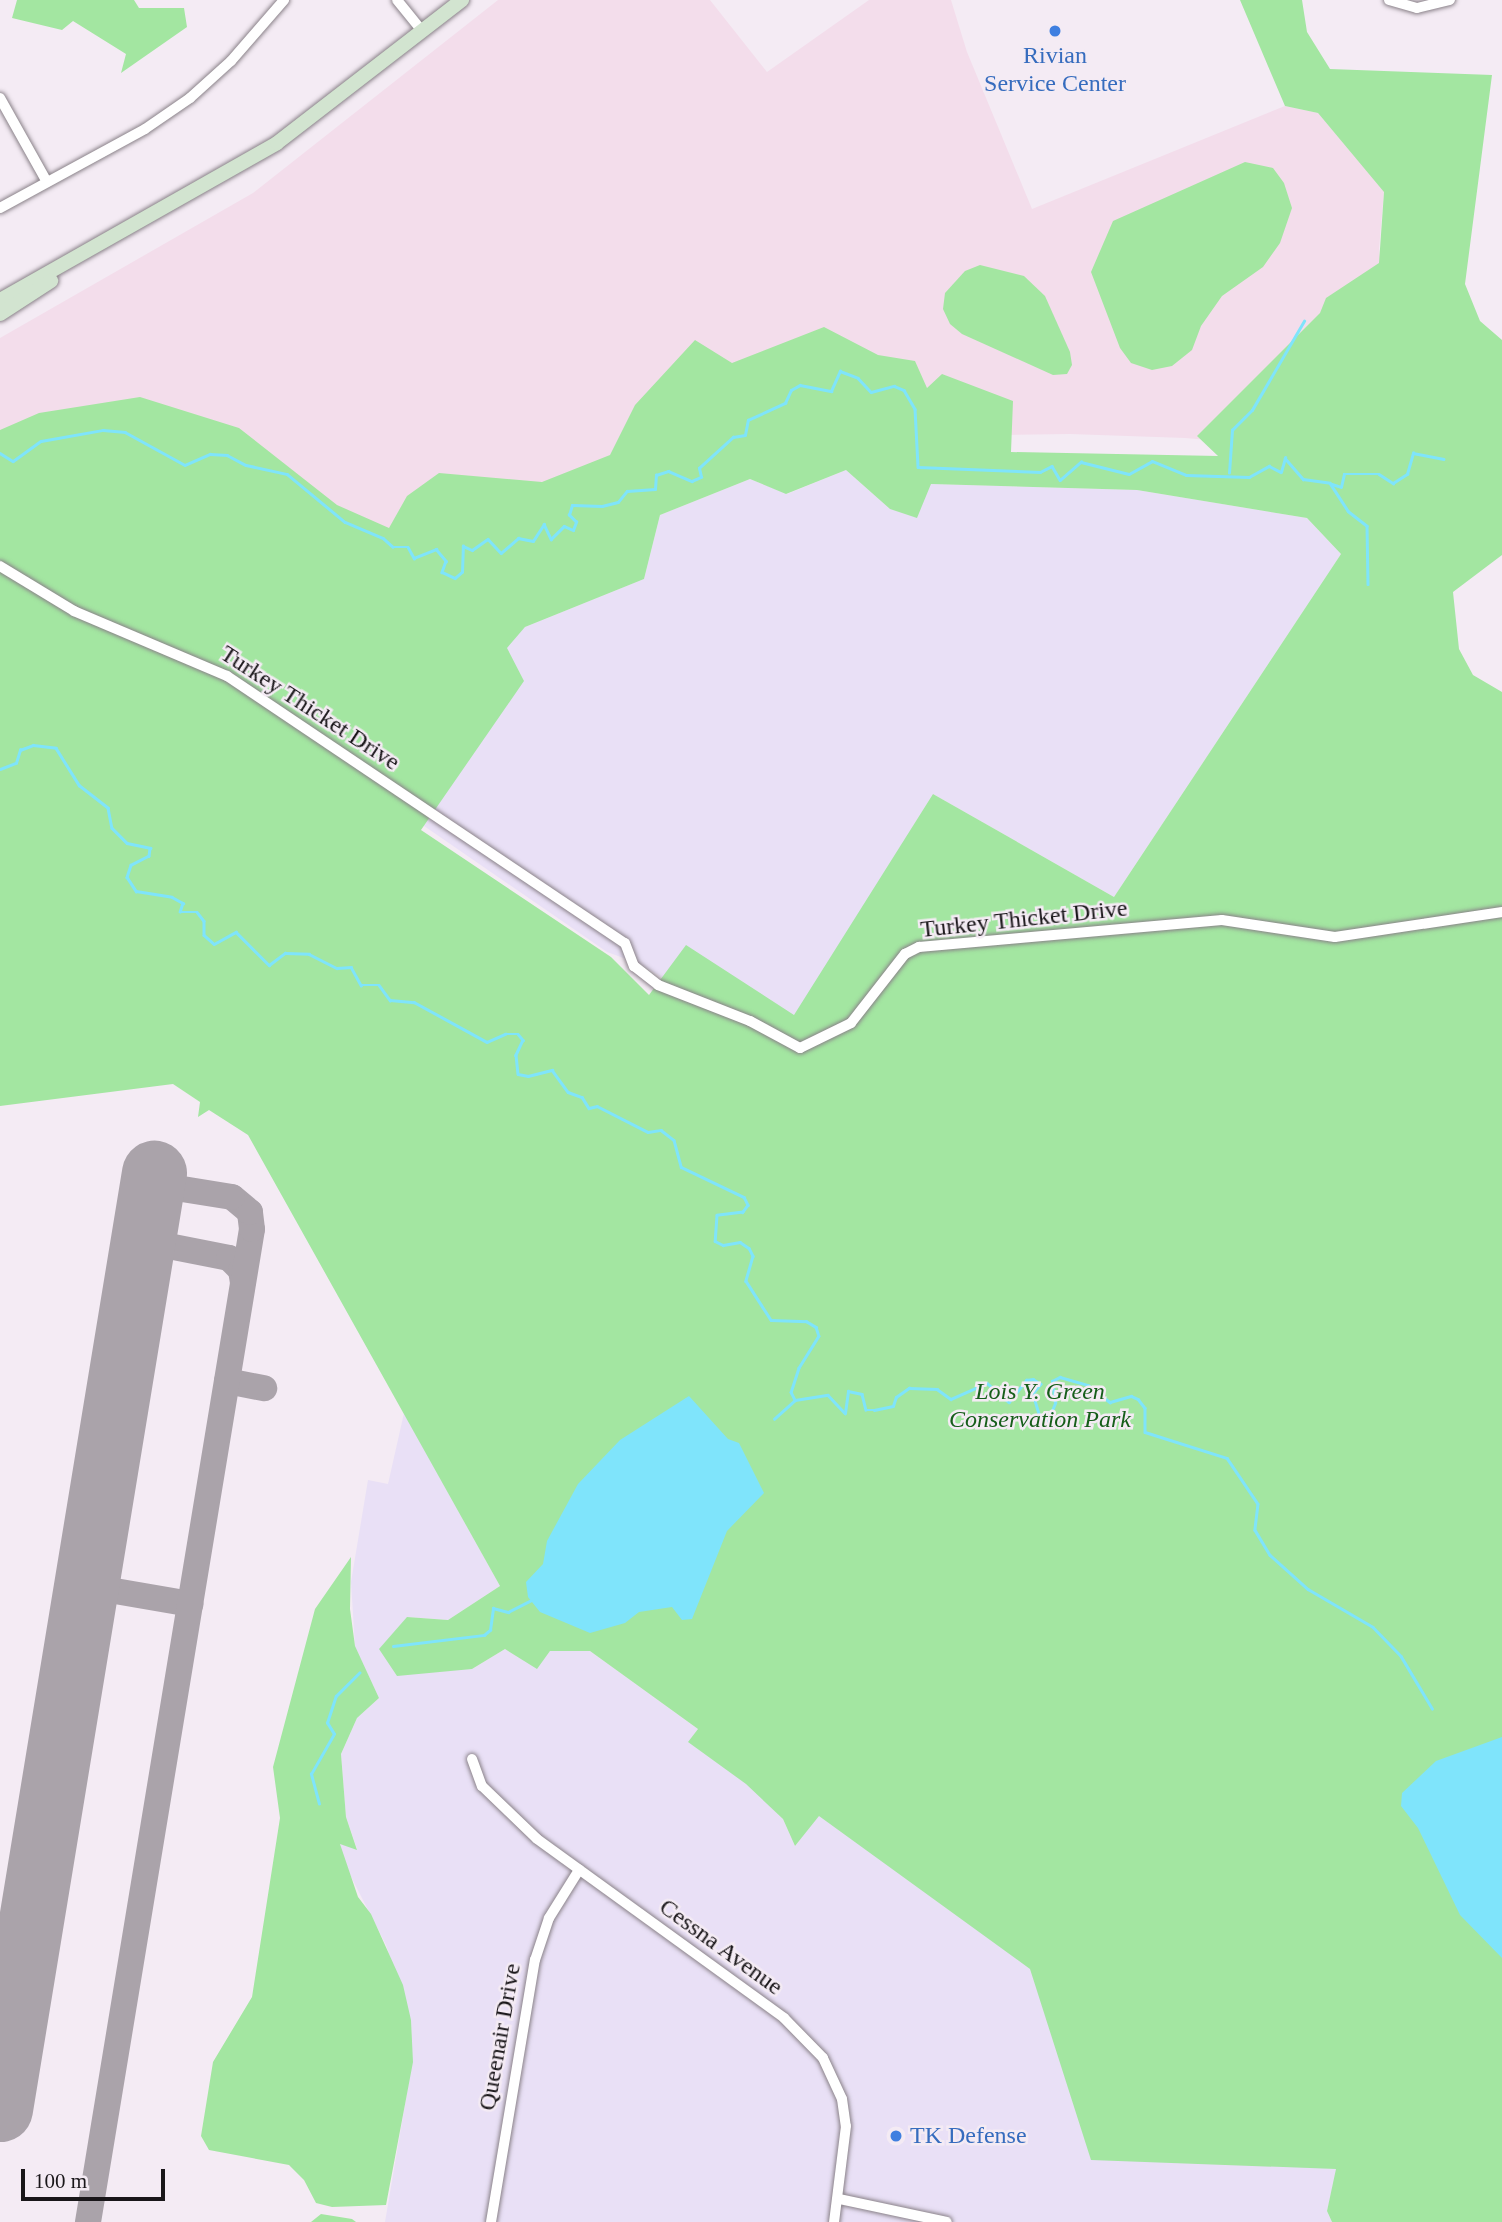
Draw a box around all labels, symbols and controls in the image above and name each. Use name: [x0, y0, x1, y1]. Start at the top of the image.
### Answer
marker: Rivian Service Center: [1047, 23, 1063, 39]
place label: Rivian Service Center: [984, 42, 1126, 98]
street label: Turkey Thicket Drive: [215, 639, 405, 777]
street label: Turkey Thicket Drive: [919, 894, 1129, 944]
park label: Lois Y. Green Conservation Park: [949, 1378, 1131, 1434]
street label: Cessna Avenue: [653, 1892, 789, 2002]
street label: Queenair Drive: [473, 1961, 527, 2113]
place label: TK Defense: [910, 2122, 1027, 2150]
marker: TK Defense: [888, 2128, 904, 2144]
scale bar: [24, 2156, 168, 2200]
text: 100 m: [34, 2169, 87, 2193]

